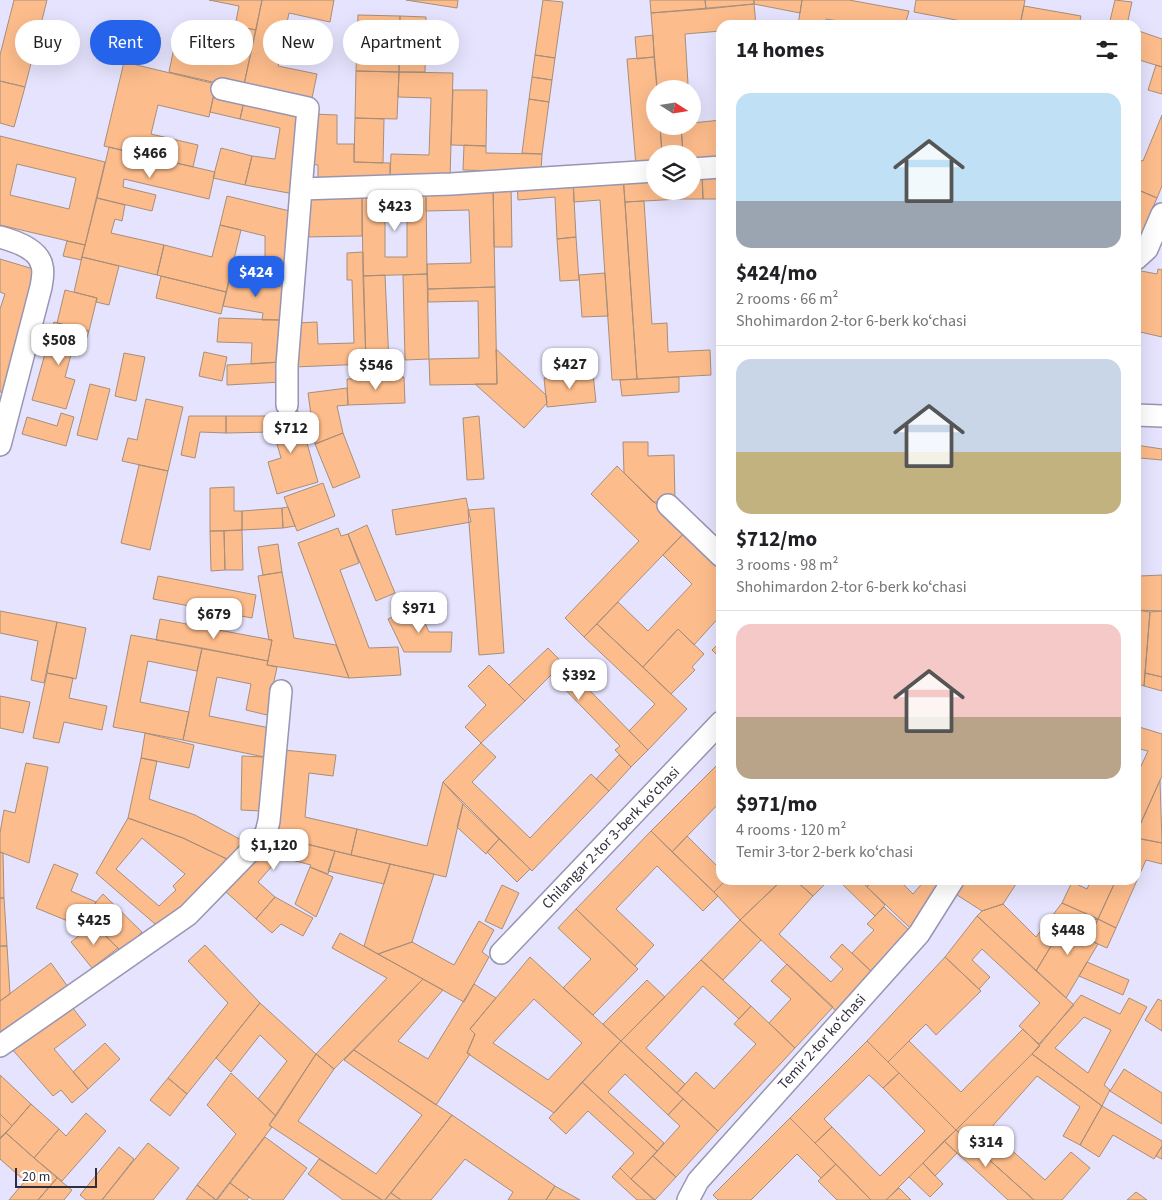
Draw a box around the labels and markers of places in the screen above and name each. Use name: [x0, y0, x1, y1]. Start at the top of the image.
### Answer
pin: $466: [120, 136, 180, 179]
pin: $423: [365, 190, 425, 232]
pin: $424: [226, 256, 286, 298]
pin: $508: [29, 324, 89, 366]
pin: $546: [346, 348, 406, 391]
pin: $427: [540, 348, 600, 390]
pin: $712: [261, 412, 321, 454]
pin: $971: [389, 592, 449, 634]
pin: $679: [184, 598, 244, 640]
pin: $392: [549, 658, 609, 701]
pin: $1,120: [233, 828, 315, 871]
pin: $425: [64, 904, 124, 946]
pin: $448: [1038, 914, 1098, 956]
pin: $314: [956, 1126, 1016, 1168]

